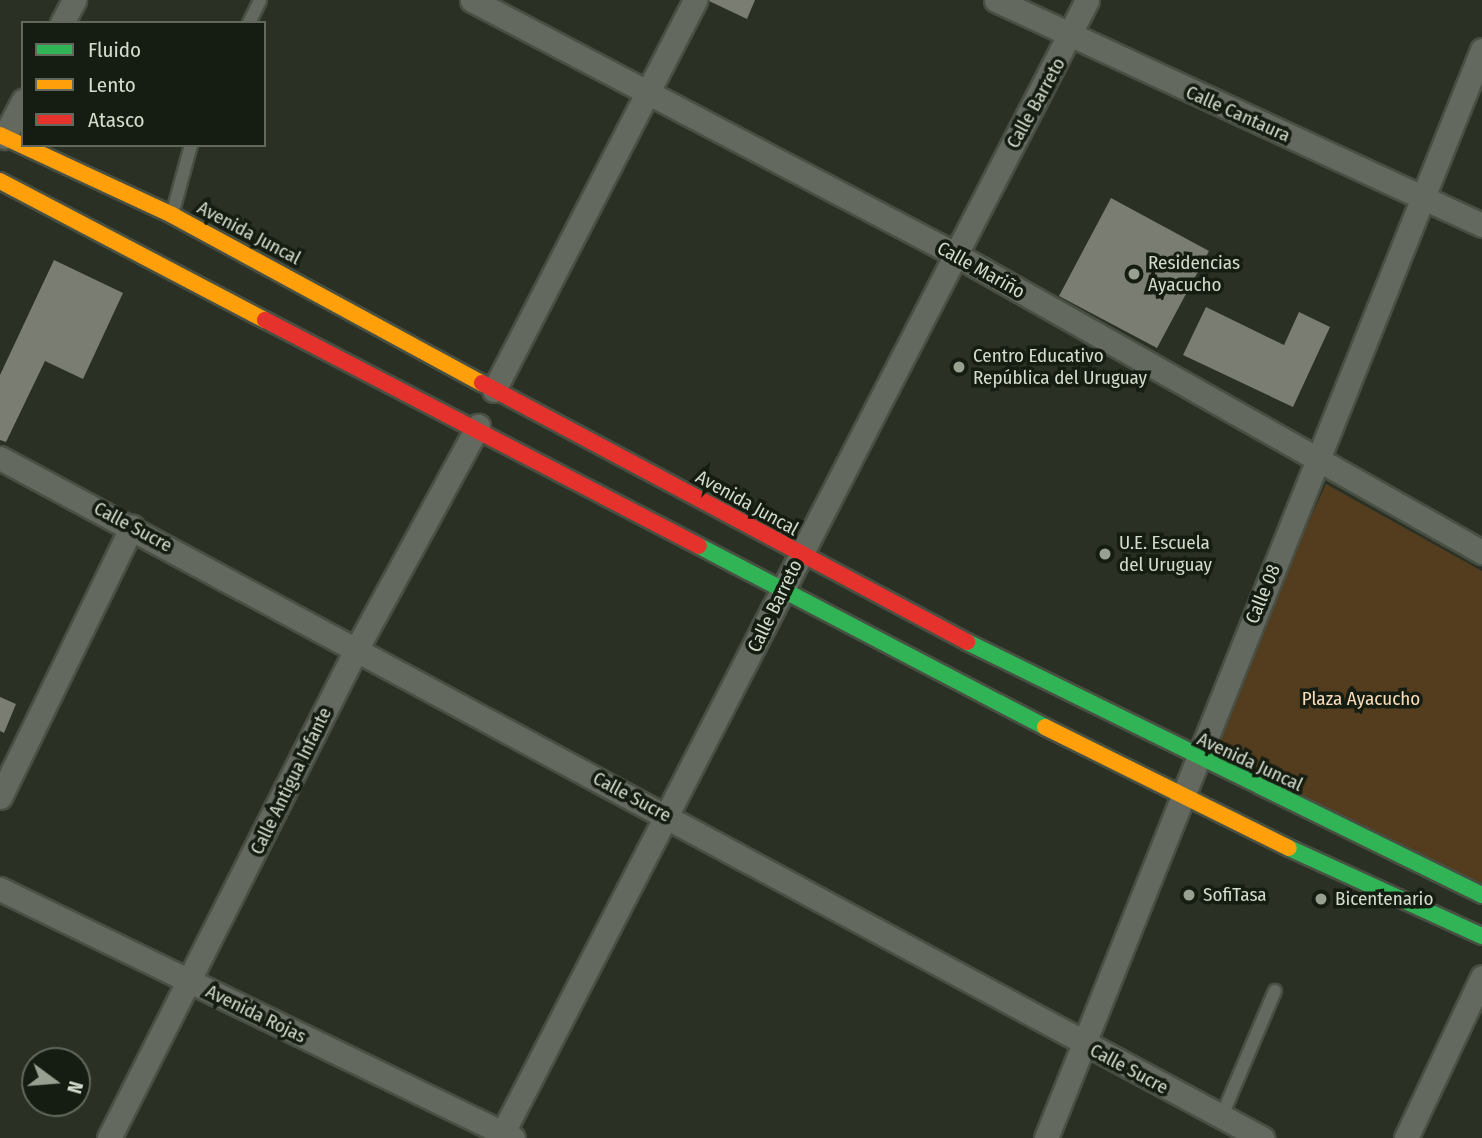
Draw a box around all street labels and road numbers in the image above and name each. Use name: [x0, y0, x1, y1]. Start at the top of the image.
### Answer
street label: Calle Barreto: [1002, 54, 1070, 152]
street label: Calle Cantaura: [1182, 81, 1294, 147]
street label: Avenida Juncal: [193, 196, 305, 270]
street label: Calle Mariño: [933, 237, 1029, 303]
street label: Avenida Juncal: [692, 465, 802, 541]
street label: Calle Sucre: [90, 497, 176, 557]
street label: Calle Barreto: [743, 556, 807, 656]
street label: Calle 08: [1241, 561, 1285, 627]
street label: Calle Antigua Infante: [245, 704, 337, 858]
street label: Avenida Juncal: [1194, 728, 1306, 796]
street label: Calle Sucre: [589, 767, 675, 827]
street label: Avenida Rojas: [202, 980, 310, 1048]
street label: Calle Sucre: [1086, 1039, 1172, 1099]

